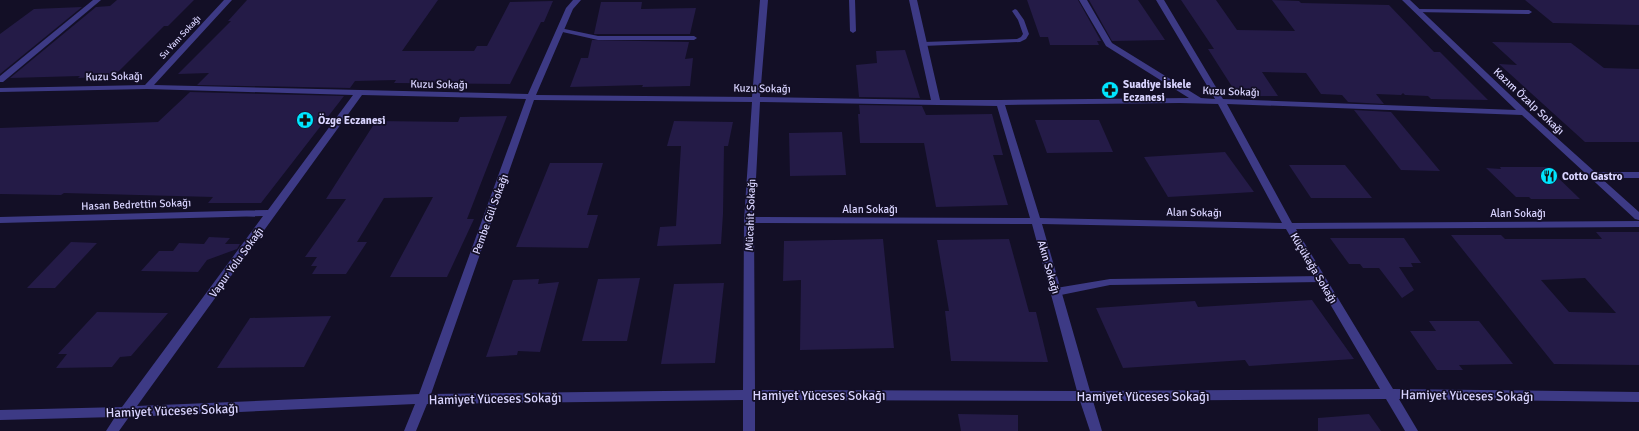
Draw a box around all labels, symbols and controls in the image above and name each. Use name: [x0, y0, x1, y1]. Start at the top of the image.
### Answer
street label: Su Yanı Sokağı: [157, 13, 203, 62]
street label: Kazım Özalp Sokağı: [1491, 65, 1567, 137]
street label: Kuzu Sokağı: [85, 69, 143, 83]
place label: Suadiye İskele Eczanesi: [1123, 77, 1192, 104]
street label: Kuzu Sokağı: [410, 78, 468, 92]
pharmacy icon: Suadiye İskele Eczanesi: [1100, 80, 1120, 100]
street label: Kuzu Sokağı: [733, 82, 791, 96]
street label: Kuzu Sokağı: [1202, 84, 1260, 99]
pharmacy icon: Özge Eczanesi: [295, 110, 315, 130]
place label: Özge Eczanesi: [318, 113, 386, 127]
restaurant icon: Cotto Gastro: [1539, 166, 1559, 186]
place label: Cotto Gastro: [1562, 170, 1623, 183]
street label: Pembe Gül Sokağı: [470, 172, 511, 256]
street label: Mücahit Sokağı: [743, 179, 758, 251]
street label: Hasan Bedrettin Sokağı: [81, 196, 191, 213]
street label: Alan Sokağı: [842, 203, 898, 216]
street label: Alan Sokağı: [1166, 206, 1222, 219]
street label: Alan Sokağı: [1490, 207, 1546, 220]
street label: Vapur Yolu Sokağı: [207, 225, 266, 300]
street label: Küçükağa Sokağı: [1287, 231, 1340, 306]
street label: Akın Sokağı: [1035, 239, 1062, 295]
street label: Hamiyet Yüceses Sokağı: [1400, 387, 1534, 405]
street label: Hamiyet Yüceses Sokağı: [753, 388, 885, 404]
street label: Hamiyet Yüceses Sokağı: [1077, 389, 1209, 405]
street label: Hamiyet Yüceses Sokağı: [428, 390, 562, 408]
street label: Hamiyet Yüceses Sokağı: [105, 401, 239, 421]

